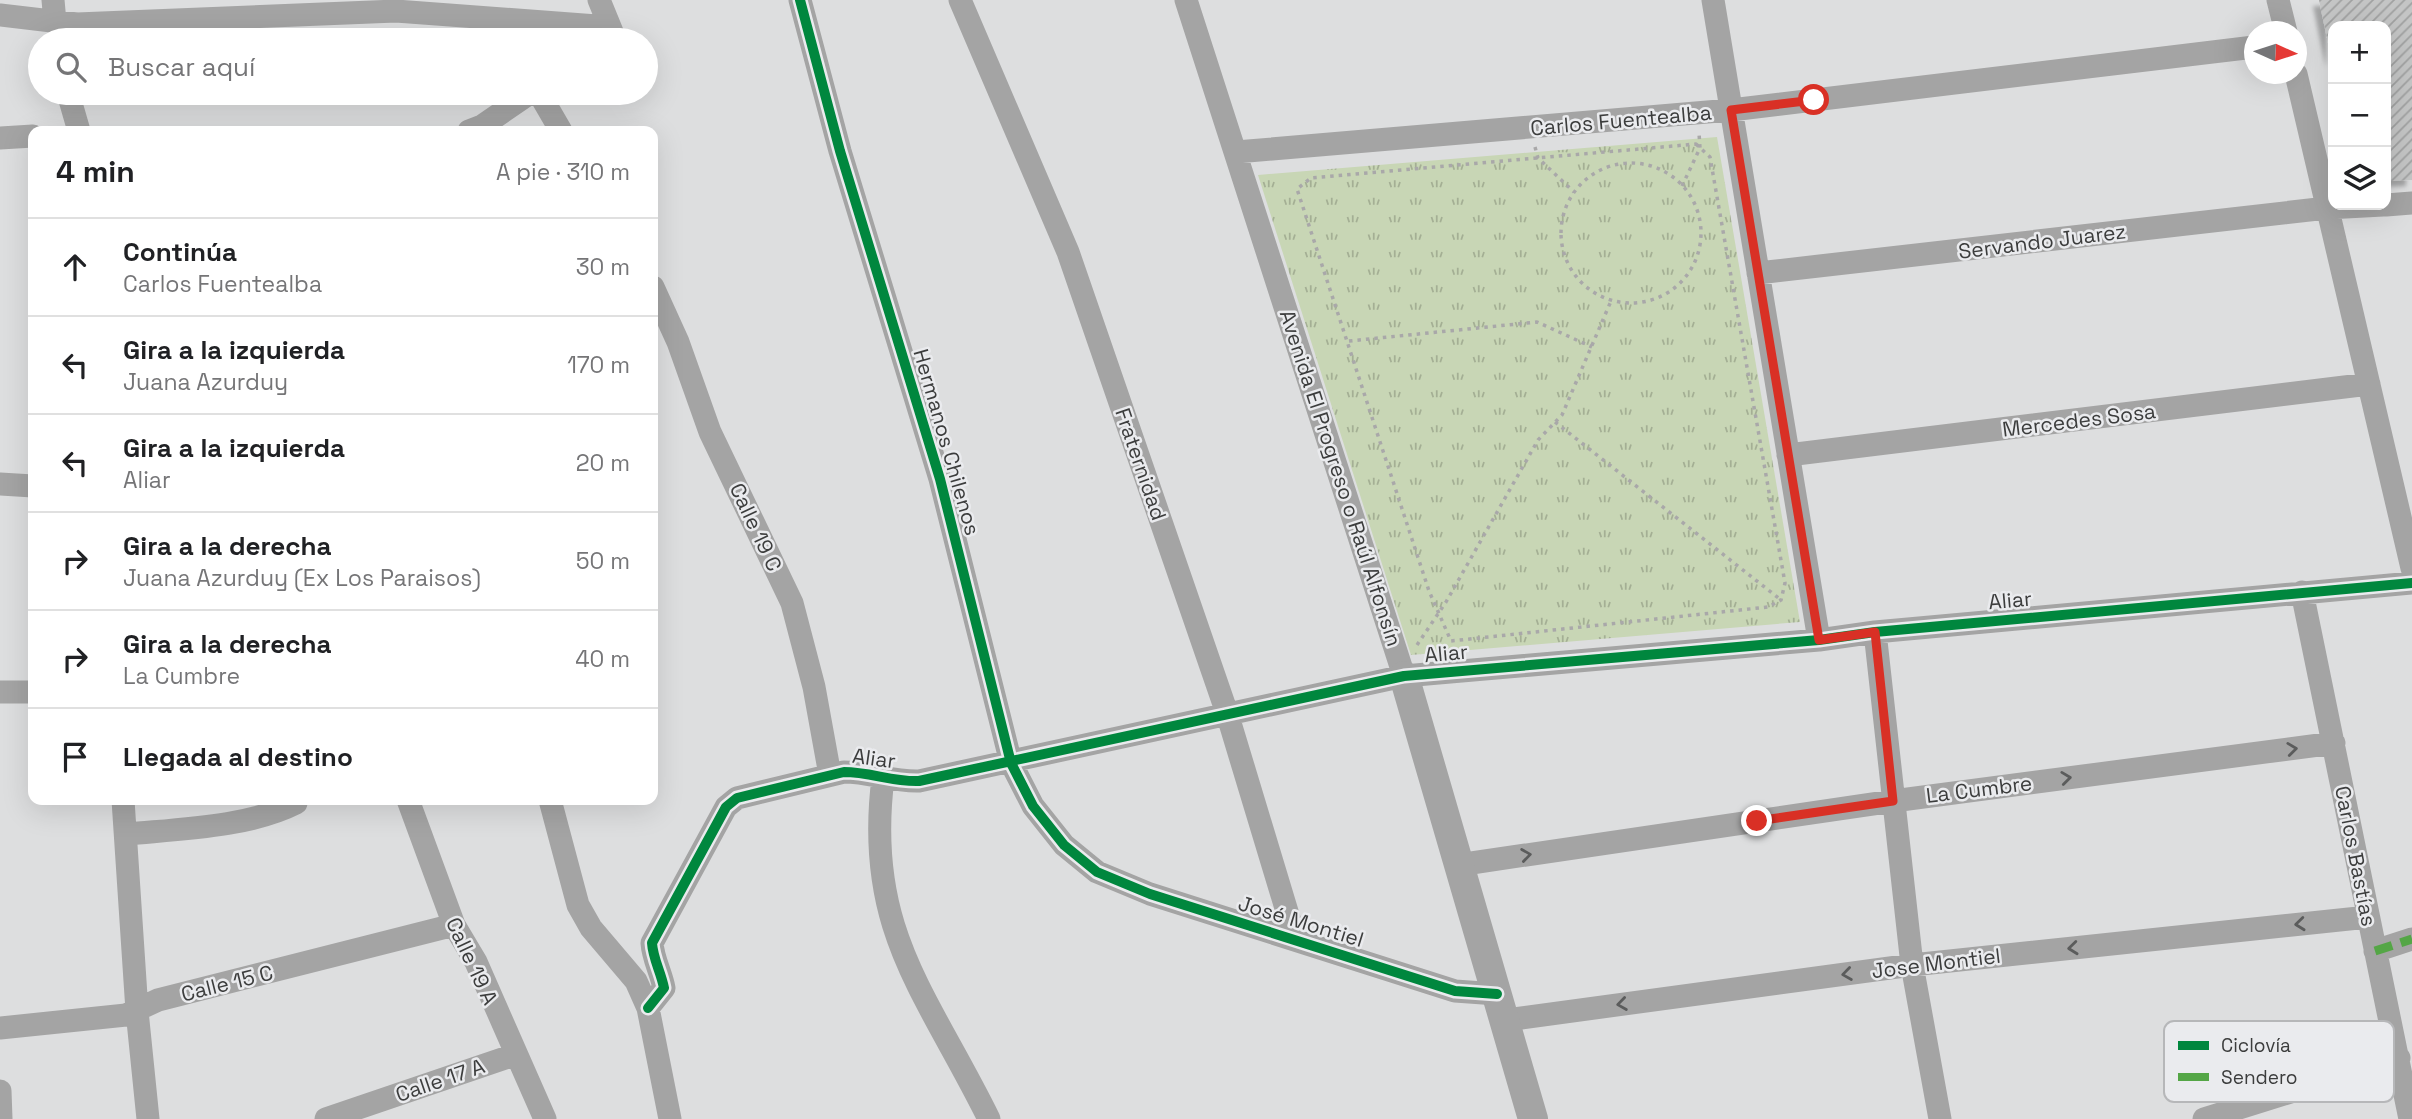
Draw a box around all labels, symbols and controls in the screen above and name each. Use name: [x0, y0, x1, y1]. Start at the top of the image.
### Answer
north arrow: [2244, 21, 2307, 84]
map controls: [2328, 21, 2391, 210]
button: +: [2328, 21, 2391, 84]
search box: [28, 28, 658, 105]
icon: search: [52, 48, 90, 86]
text: Buscar aquí: [108, 50, 255, 84]
route start: [1798, 84, 1829, 115]
button: −: [2328, 84, 2391, 147]
street label: Carlos Fuentealba: [1529, 99, 1713, 141]
button: layers: [2328, 147, 2391, 210]
text: 4 min: [56, 152, 135, 191]
text: A pie · 310 m: [496, 157, 630, 187]
street label: Servando Juarez: [1957, 217, 2127, 265]
text: Continúa: [123, 235, 237, 269]
icon: ahead: [56, 248, 94, 286]
text: 30 m: [576, 252, 630, 282]
text: Carlos Fuentealba: [123, 269, 322, 299]
street label: Avenida El Progreso o Raúl Alfonsín: [1274, 306, 1408, 650]
text: Gira a la izquierda: [123, 333, 345, 367]
icon: left: [56, 346, 94, 384]
street label: Hermanos Chilenos: [907, 346, 987, 538]
text: 170 m: [567, 350, 630, 380]
text: Juana Azurduy: [123, 367, 288, 397]
street label: Mercedes Sosa: [2001, 397, 2157, 443]
street label: Fraternidad: [1109, 404, 1173, 524]
text: Gira a la izquierda: [123, 431, 345, 465]
icon: left: [56, 444, 94, 482]
text: 20 m: [576, 448, 630, 478]
text: Aliar: [123, 465, 171, 495]
street label: Calle 19 C: [724, 479, 788, 575]
text: Gira a la derecha: [123, 529, 332, 563]
icon: right: [56, 542, 94, 580]
text: 50 m: [576, 546, 630, 576]
text: Juana Azurduy (Ex Los Paraisos): [123, 563, 481, 593]
street label: Aliar: [1987, 585, 2033, 615]
text: Gira a la derecha: [123, 627, 332, 661]
street label: Aliar: [1423, 638, 1469, 668]
icon: right: [56, 640, 94, 678]
text: 40 m: [575, 644, 630, 674]
text: La Cumbre: [123, 661, 240, 691]
icon: arrive: [56, 738, 94, 776]
text: Llegada al destino: [123, 740, 353, 774]
one-way arrow: [2286, 741, 2298, 756]
street label: Aliar: [851, 742, 898, 774]
street label: La Cumbre: [1924, 769, 2034, 809]
one-way arrow: [2061, 771, 2072, 786]
street label: Carlos Bastías: [2329, 783, 2383, 929]
route end: [1741, 805, 1772, 836]
one-way arrow: [1520, 847, 1532, 862]
street label: José Montiel: [1235, 889, 1367, 953]
street label: Calle 19 A: [440, 913, 504, 1009]
one-way arrow: [2294, 916, 2305, 931]
one-way arrow: [2068, 940, 2079, 955]
street label: Jose Montiel: [1870, 942, 2002, 984]
street label: Calle 15 C: [178, 959, 276, 1007]
one-way arrow: [1842, 966, 1853, 981]
one-way arrow: [1616, 997, 1628, 1012]
legend: [2164, 1021, 2394, 1102]
text: Ciclovía: [2221, 1033, 2291, 1058]
street label: Calle 17 A: [392, 1052, 488, 1108]
text: Sendero: [2221, 1065, 2298, 1090]

